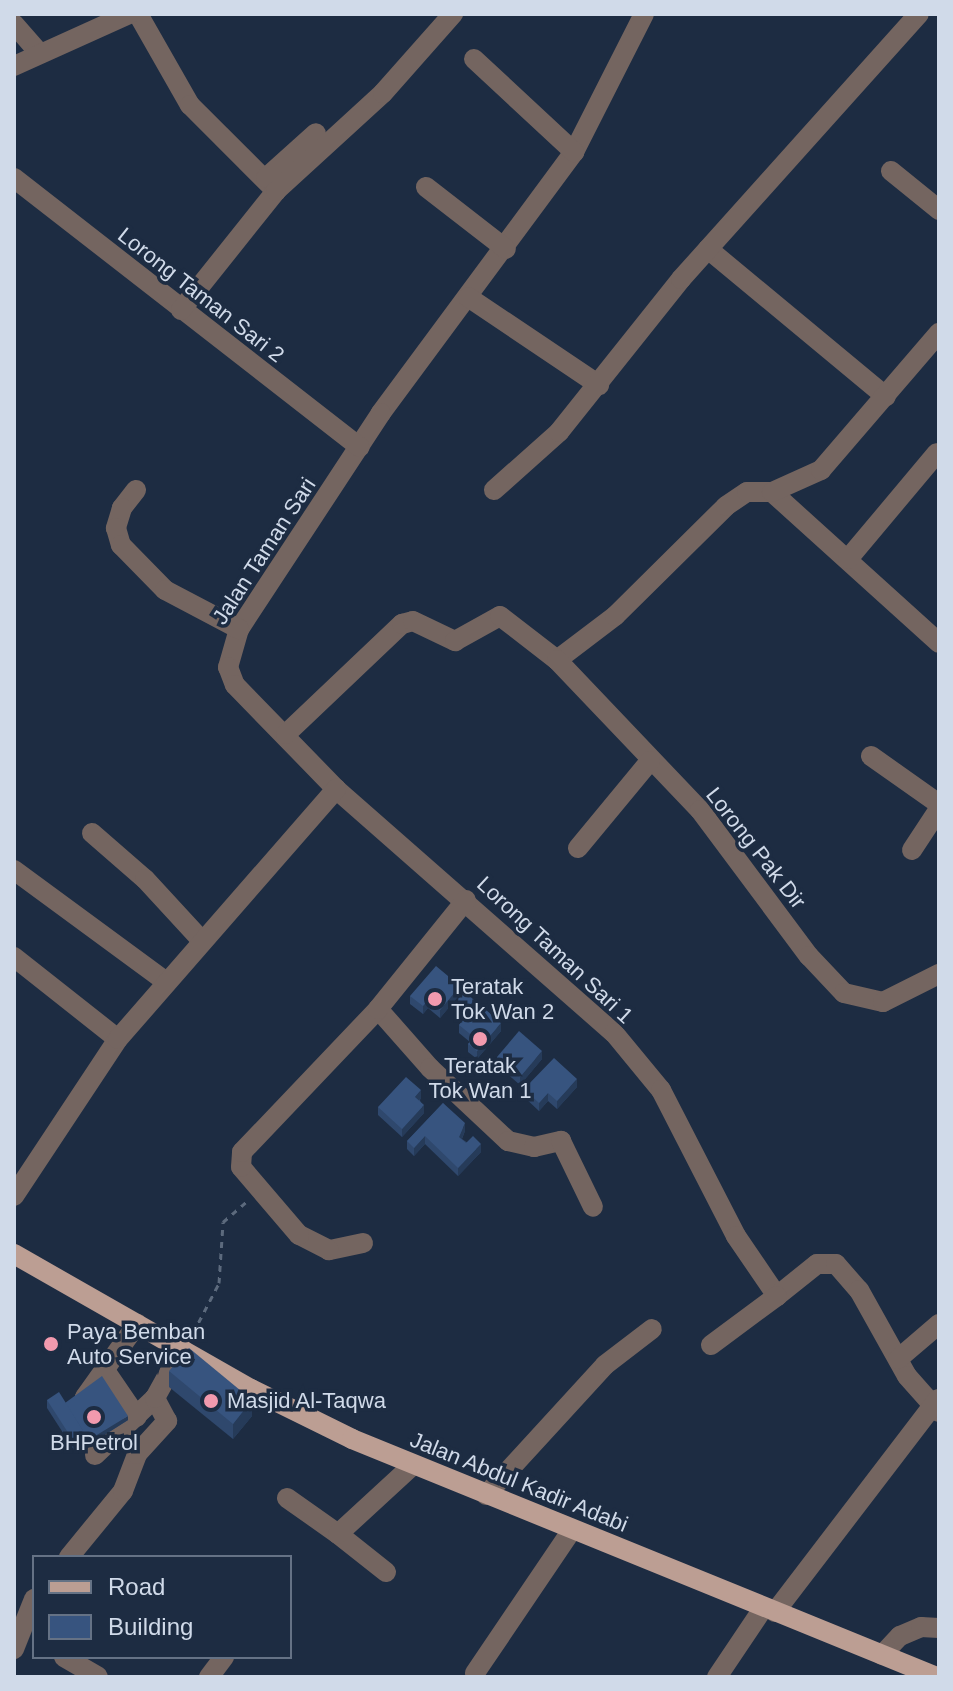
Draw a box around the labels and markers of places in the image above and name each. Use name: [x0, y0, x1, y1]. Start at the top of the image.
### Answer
place label: Teratak Tok Wan 2: [451, 973, 554, 1024]
marker: Teratak Tok Wan 2: [426, 990, 444, 1008]
marker: Teratak Tok Wan 1: [471, 1030, 489, 1048]
place label: Teratak Tok Wan 1: [428, 1052, 532, 1104]
place label: Paya Bemban Auto Service: [67, 1318, 205, 1370]
marker: Paya Bemban Auto Service: [42, 1335, 60, 1353]
place label: Masjid Al-Taqwa: [227, 1388, 387, 1414]
marker: Masjid Al-Taqwa: [202, 1392, 220, 1410]
marker: BHPetrol: [85, 1408, 103, 1426]
place label: BHPetrol: [50, 1430, 138, 1456]

